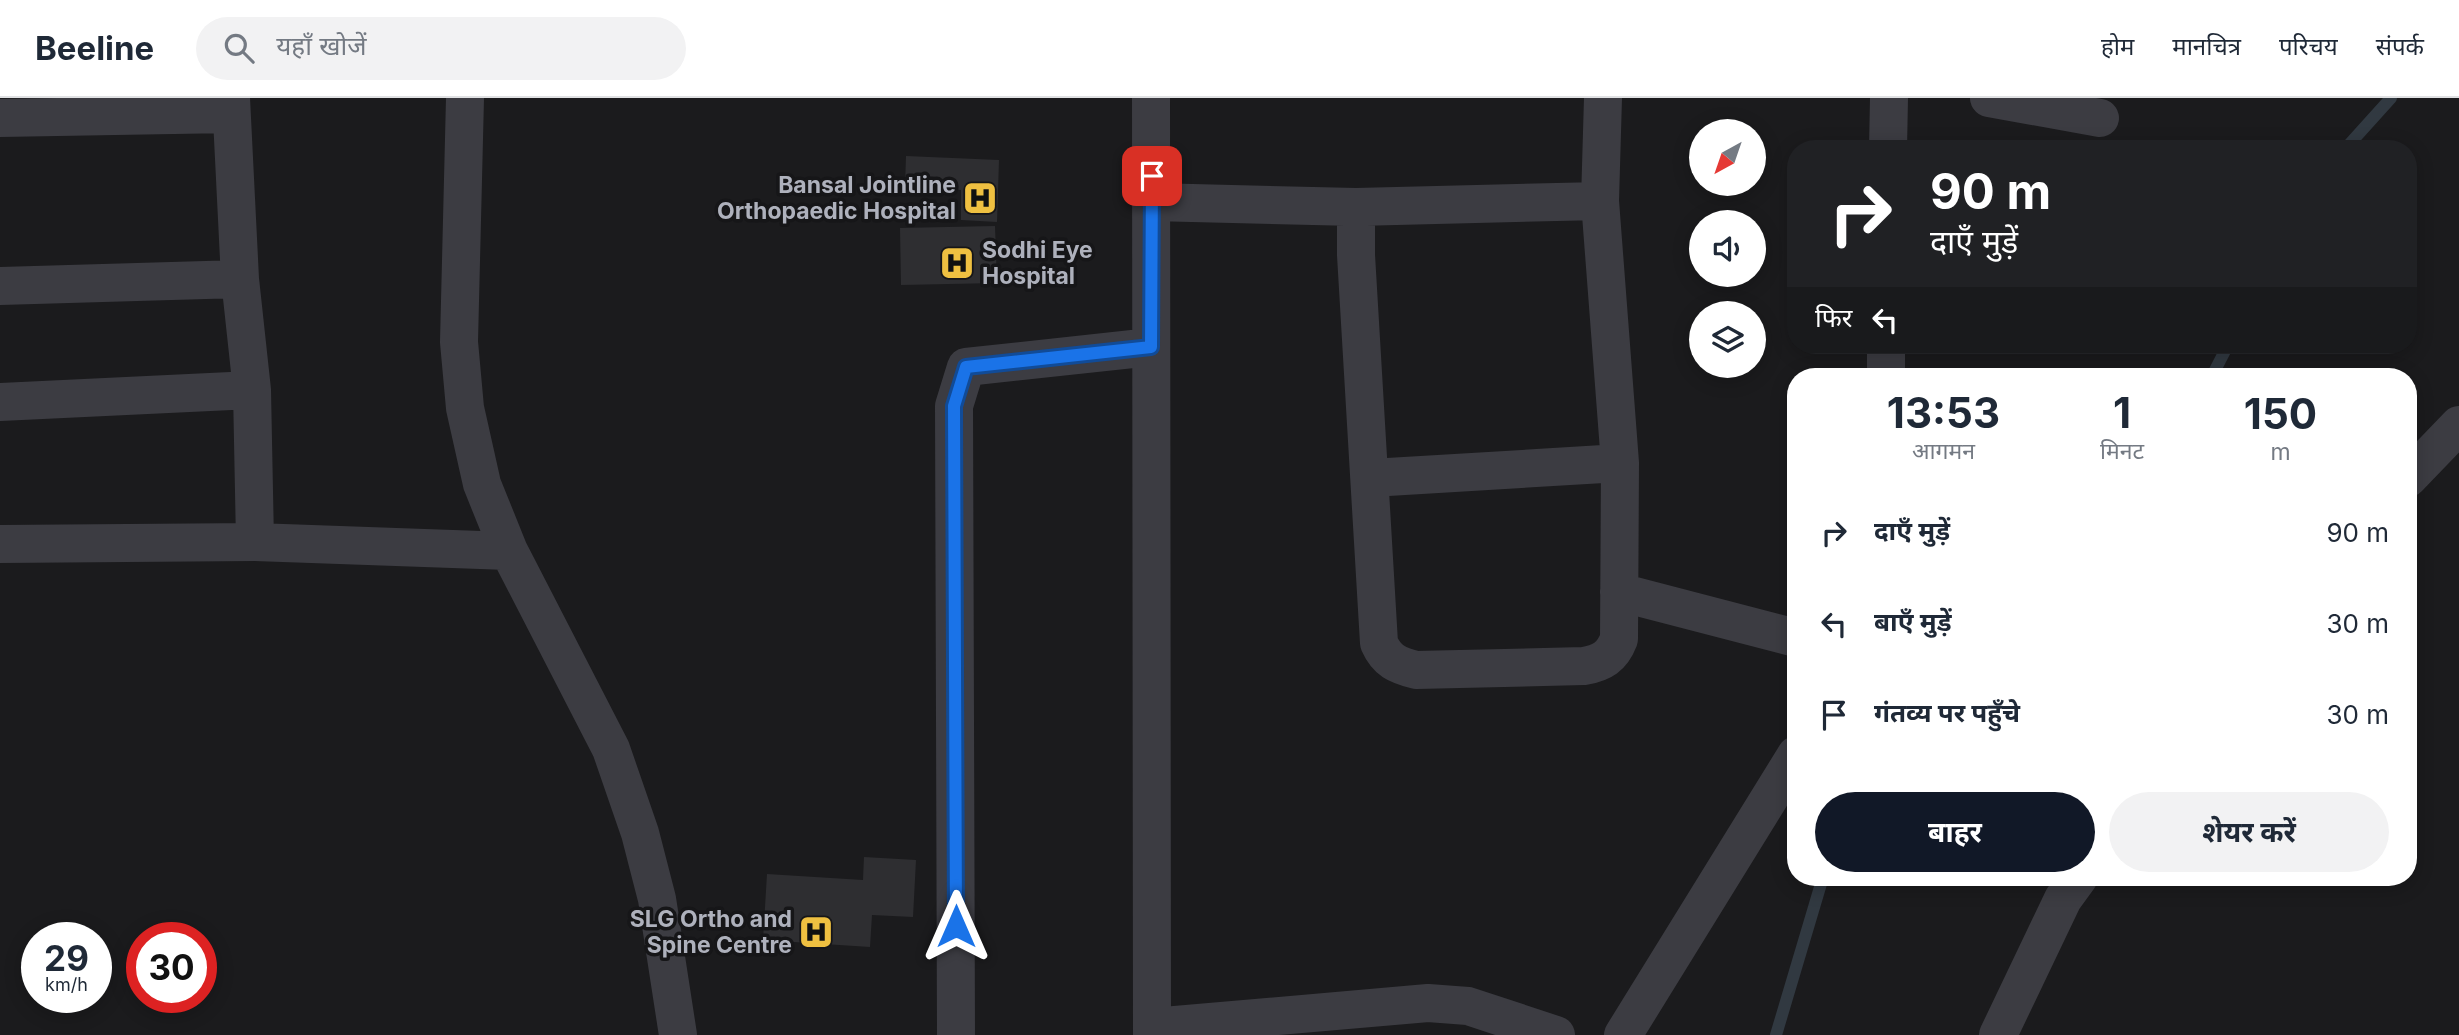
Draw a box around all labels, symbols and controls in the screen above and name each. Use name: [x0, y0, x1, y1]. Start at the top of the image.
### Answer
search box: [196, 17, 686, 80]
text: Beeline: [35, 28, 154, 68]
icon: search: [220, 29, 258, 67]
text: यहाँ खोजें: [276, 30, 366, 61]
text: होम: [2101, 32, 2134, 61]
text: मानचित्र: [2172, 32, 2241, 61]
text: परिचय: [2279, 32, 2338, 61]
text: संपर्क: [2376, 32, 2424, 61]
north arrow: [1689, 119, 1766, 196]
map controls: [1689, 119, 1766, 378]
pin: [1122, 146, 1182, 206]
icon: arrive: [1133, 157, 1171, 195]
text: 90 m: [1930, 162, 2051, 221]
icon: right: [1815, 168, 1906, 259]
place label: Bansal Jointline Orthopaedic Hospital: [717, 171, 956, 225]
hospital icon: Bansal Jointline Orthopaedic Hospital: [961, 179, 999, 217]
button: sound: [1689, 210, 1766, 287]
text: दाएँ मुड़ें: [1930, 222, 2018, 261]
place label: Sodhi Eye Hospital: [982, 236, 1093, 290]
hospital icon: Sodhi Eye Hospital: [938, 244, 976, 282]
button: layers: [1689, 301, 1766, 378]
icon: left: [1866, 301, 1904, 339]
text: फिर: [1815, 302, 1852, 333]
text: 13:53: [1887, 387, 2000, 438]
text: 1: [2113, 387, 2131, 438]
text: 150: [2244, 388, 2317, 439]
text: आगमन: [1912, 437, 1975, 465]
text: मिनट: [2100, 437, 2144, 465]
text: m: [2270, 438, 2291, 466]
icon: right: [1815, 514, 1853, 552]
text: दाएँ मुड़ें: [1874, 515, 1950, 546]
text: 90 m: [2326, 517, 2389, 548]
icon: left: [1815, 605, 1853, 643]
text: बाएँ मुड़ें: [1874, 606, 1951, 637]
text: 30 m: [2326, 608, 2389, 639]
icon: arrive: [1815, 696, 1853, 734]
text: गंतव्य पर पहुँचे: [1874, 697, 2020, 728]
text: 30 m: [2326, 699, 2389, 730]
button: बाहर: [1815, 792, 2095, 872]
button: शेयर करें: [2109, 792, 2389, 872]
position arrow: [919, 889, 993, 963]
place label: SLG Ortho and Spine Centre: [630, 905, 792, 959]
hospital icon: SLG Ortho and Spine Centre: [797, 913, 835, 951]
speed limit sign: 30: [126, 922, 217, 1013]
text: 29: [44, 937, 89, 979]
text: km/h: [45, 974, 88, 995]

